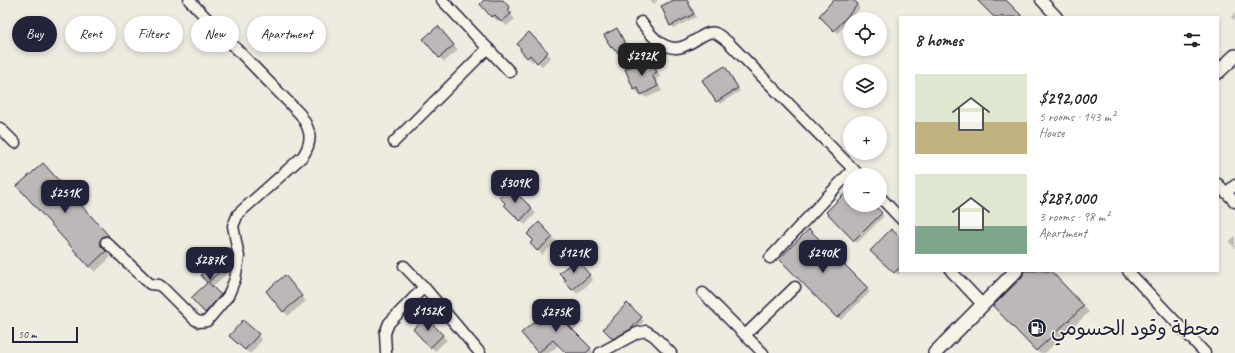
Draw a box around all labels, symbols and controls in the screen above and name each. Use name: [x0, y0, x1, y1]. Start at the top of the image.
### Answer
map controls: [843, 12, 887, 212]
button: locate: [843, 12, 887, 56]
chip: Buy: [12, 16, 57, 52]
chip: Rent: [65, 16, 116, 52]
chip: Filters: [124, 16, 183, 52]
chip: New: [191, 16, 239, 52]
chip: Apartment: [247, 16, 326, 52]
icon: filters: [1181, 29, 1203, 51]
text: 8 homes: [915, 30, 963, 51]
pin: $292K: [614, 43, 670, 77]
text: $292K: [627, 48, 657, 64]
button: layers: [843, 64, 887, 108]
text: $292,000: [1039, 88, 1096, 109]
icon: home: [947, 90, 995, 138]
text: 5 rooms · 143 m²: [1039, 109, 1115, 125]
button: +: [843, 116, 887, 160]
text: House: [1039, 125, 1064, 141]
button: −: [843, 168, 887, 212]
pin: $309K: [487, 170, 543, 204]
text: $309K: [500, 175, 530, 191]
pin: $251K: [37, 180, 93, 214]
text: $251K: [50, 185, 80, 201]
text: $287,000: [1039, 188, 1096, 209]
icon: home: [947, 190, 995, 238]
text: 3 rooms · 98 m²: [1039, 209, 1109, 225]
text: Apartment: [1039, 225, 1087, 241]
pin: $121K: [546, 240, 602, 274]
pin: $240K: [795, 240, 851, 274]
text: $121K: [559, 245, 589, 261]
text: $240K: [808, 245, 838, 261]
pin: $287K: [182, 247, 238, 281]
text: $287K: [195, 252, 225, 268]
pin: $152K: [400, 298, 456, 332]
pin: $275K: [528, 299, 584, 333]
text: $152K: [413, 303, 443, 319]
text: $275K: [541, 304, 571, 320]
place label: محطة وقود الحسومي: [1051, 316, 1220, 346]
fuel station icon: محطة وقود الحسومي: [1026, 317, 1048, 339]
scale bar: [12, 325, 78, 344]
text: 50 m: [18, 327, 37, 341]

